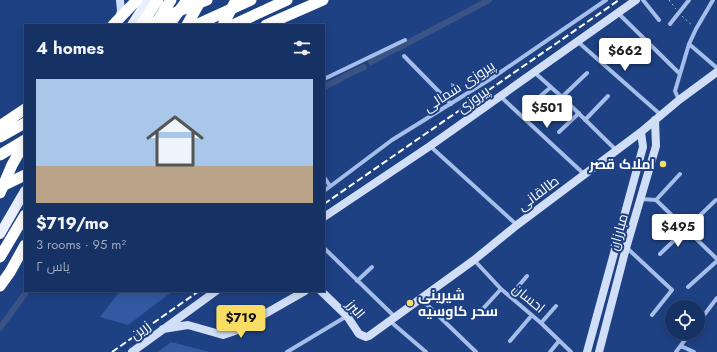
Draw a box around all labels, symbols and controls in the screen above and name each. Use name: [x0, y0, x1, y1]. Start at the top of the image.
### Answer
text: 4 homes: [36, 36, 104, 60]
icon: filters: [291, 37, 313, 59]
pin: $662: [601, 38, 649, 72]
text: $662: [608, 41, 642, 60]
street label: پیروزی شمالی: [420, 57, 498, 115]
street label: پیروزی: [453, 82, 493, 116]
pin: $501: [523, 95, 571, 129]
text: $501: [531, 98, 563, 117]
icon: home: [139, 105, 211, 177]
place label: املاک قصر: [588, 154, 655, 174]
marker: املاک قصر: [658, 159, 668, 169]
street label: طالقانی: [513, 171, 563, 215]
text: $719/mo: [36, 211, 109, 235]
street label: مبارزان: [603, 211, 633, 253]
pin: $495: [654, 214, 702, 248]
text: $495: [661, 217, 695, 236]
text: 3 rooms · 95 m²: [36, 235, 126, 254]
text: یاس ۲: [36, 257, 70, 276]
street label: احسان: [508, 278, 550, 318]
place label: شیرینی سحر کاوسیه: [418, 285, 498, 321]
street label: البرز: [341, 294, 370, 323]
marker: شیرینی سحر کاوسیه: [405, 298, 415, 308]
map controls: [665, 300, 705, 340]
button: locate: [665, 300, 705, 340]
pin: $719: [217, 305, 265, 339]
text: $719: [225, 308, 257, 327]
street label: زرین: [126, 316, 154, 344]

